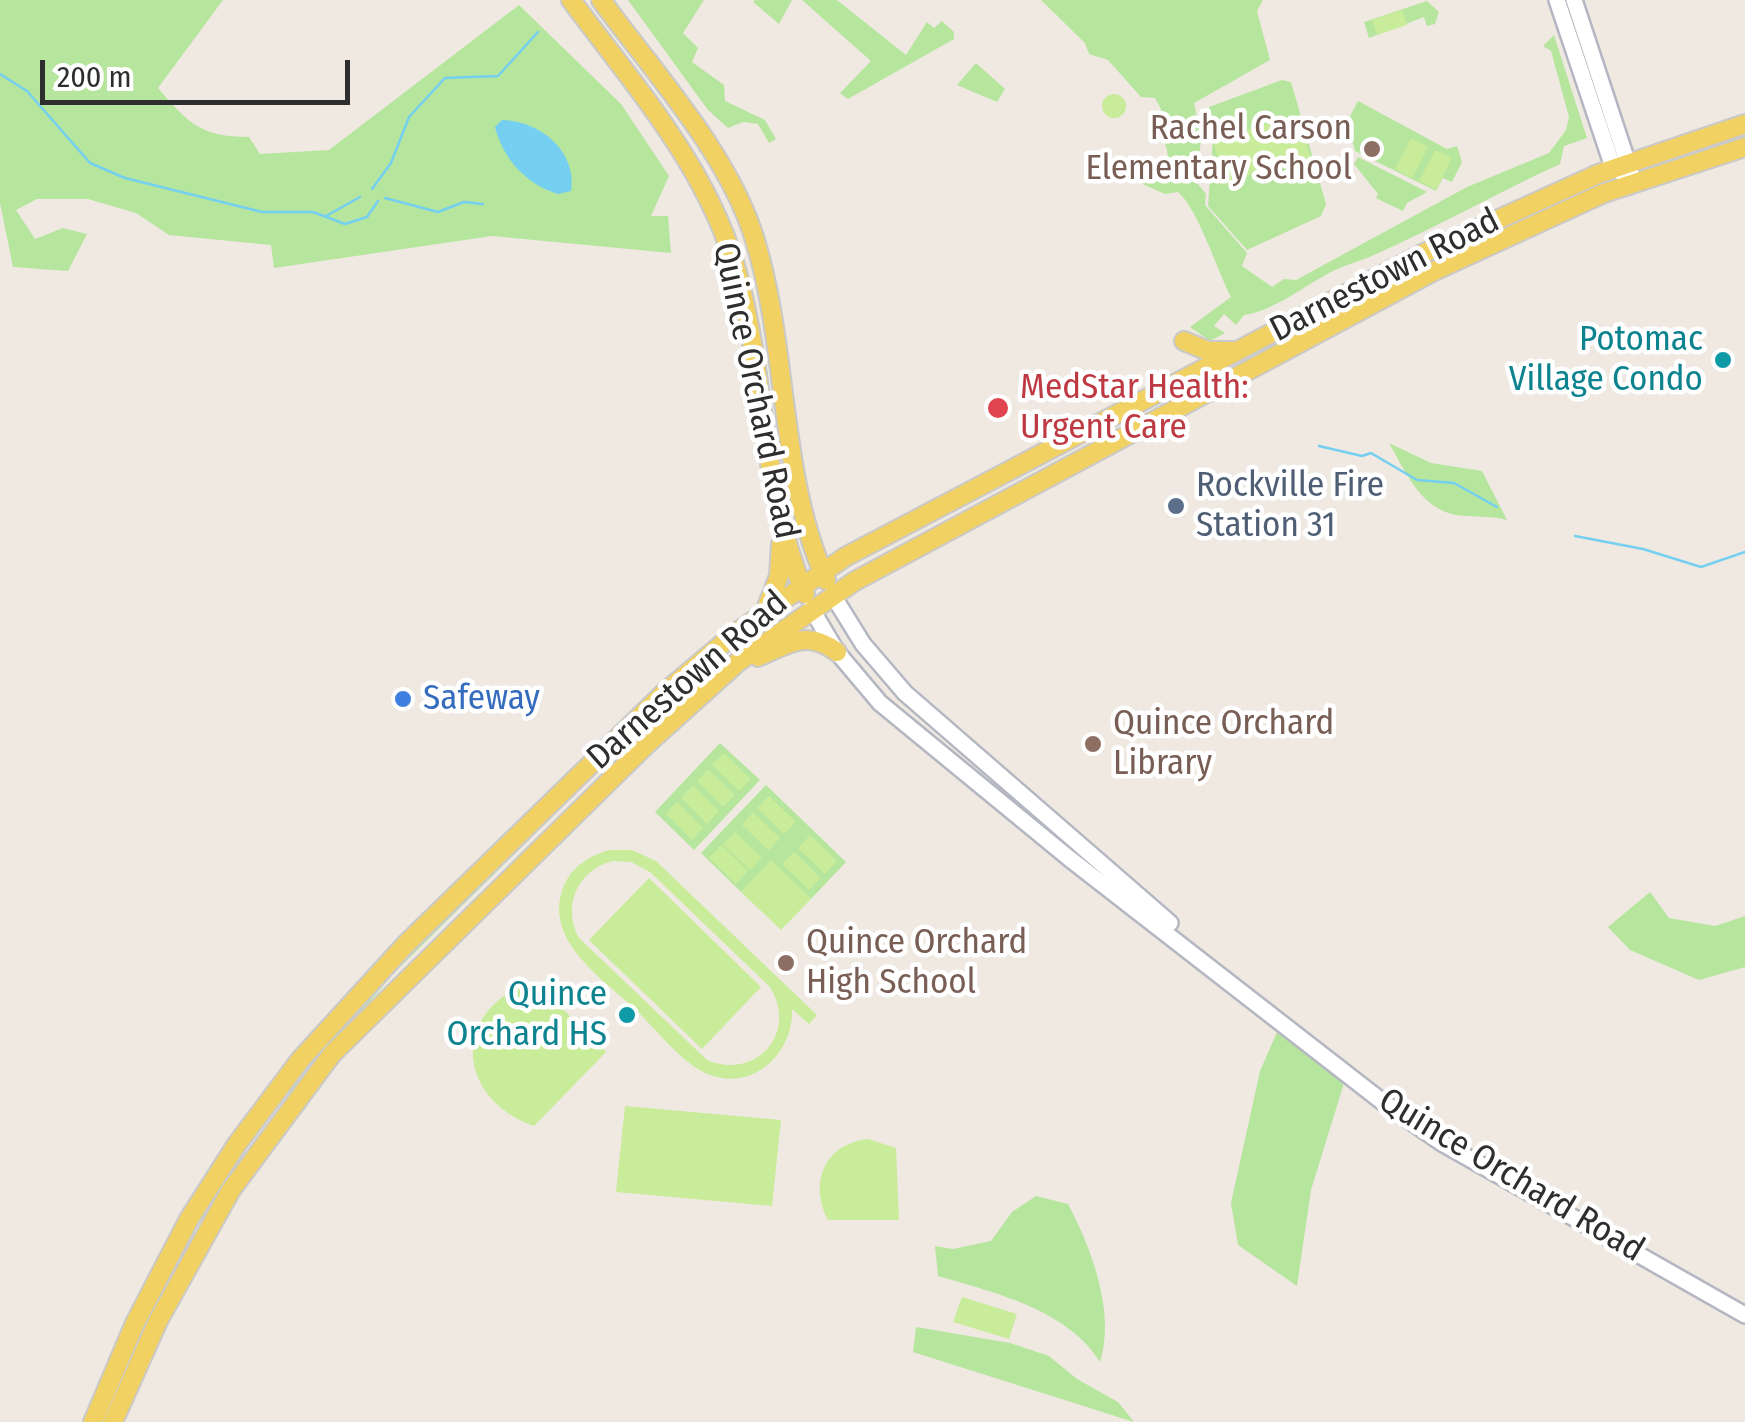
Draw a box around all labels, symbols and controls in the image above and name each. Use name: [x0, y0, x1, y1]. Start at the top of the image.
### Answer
scale bar: [45, 40, 355, 102]
text: 200 m: [57, 59, 132, 95]
place label: Rachel Carson Elementary School: [1086, 108, 1352, 190]
marker: Rachel Carson Elementary School: [1361, 138, 1383, 160]
street label: Darnestown Road: [1263, 200, 1507, 352]
street label: Quince Orchard Road: [703, 239, 807, 543]
place label: Potomac Village Condo: [1509, 319, 1703, 401]
marker: Potomac Village Condo: [1712, 349, 1734, 371]
place label: MedStar Health: Urgent Care: [1020, 367, 1249, 449]
marker: MedStar Health: Urgent Care: [985, 395, 1011, 421]
place label: Rockville Fire Station 31: [1196, 465, 1384, 547]
marker: Rockville Fire Station 31: [1165, 495, 1187, 517]
street label: Darnestown Road: [579, 583, 797, 779]
place label: Safeway: [423, 678, 540, 720]
marker: Safeway: [392, 688, 414, 710]
place label: Quince Orchard Library: [1113, 703, 1334, 785]
marker: Quince Orchard Library: [1082, 733, 1104, 755]
place label: Quince Orchard High School: [806, 922, 1027, 1004]
marker: Quince Orchard High School: [775, 952, 797, 974]
place label: Quince Orchard HS: [446, 974, 607, 1056]
marker: Quince Orchard HS: [616, 1004, 638, 1026]
street label: Quince Orchard Road: [1371, 1080, 1651, 1272]

